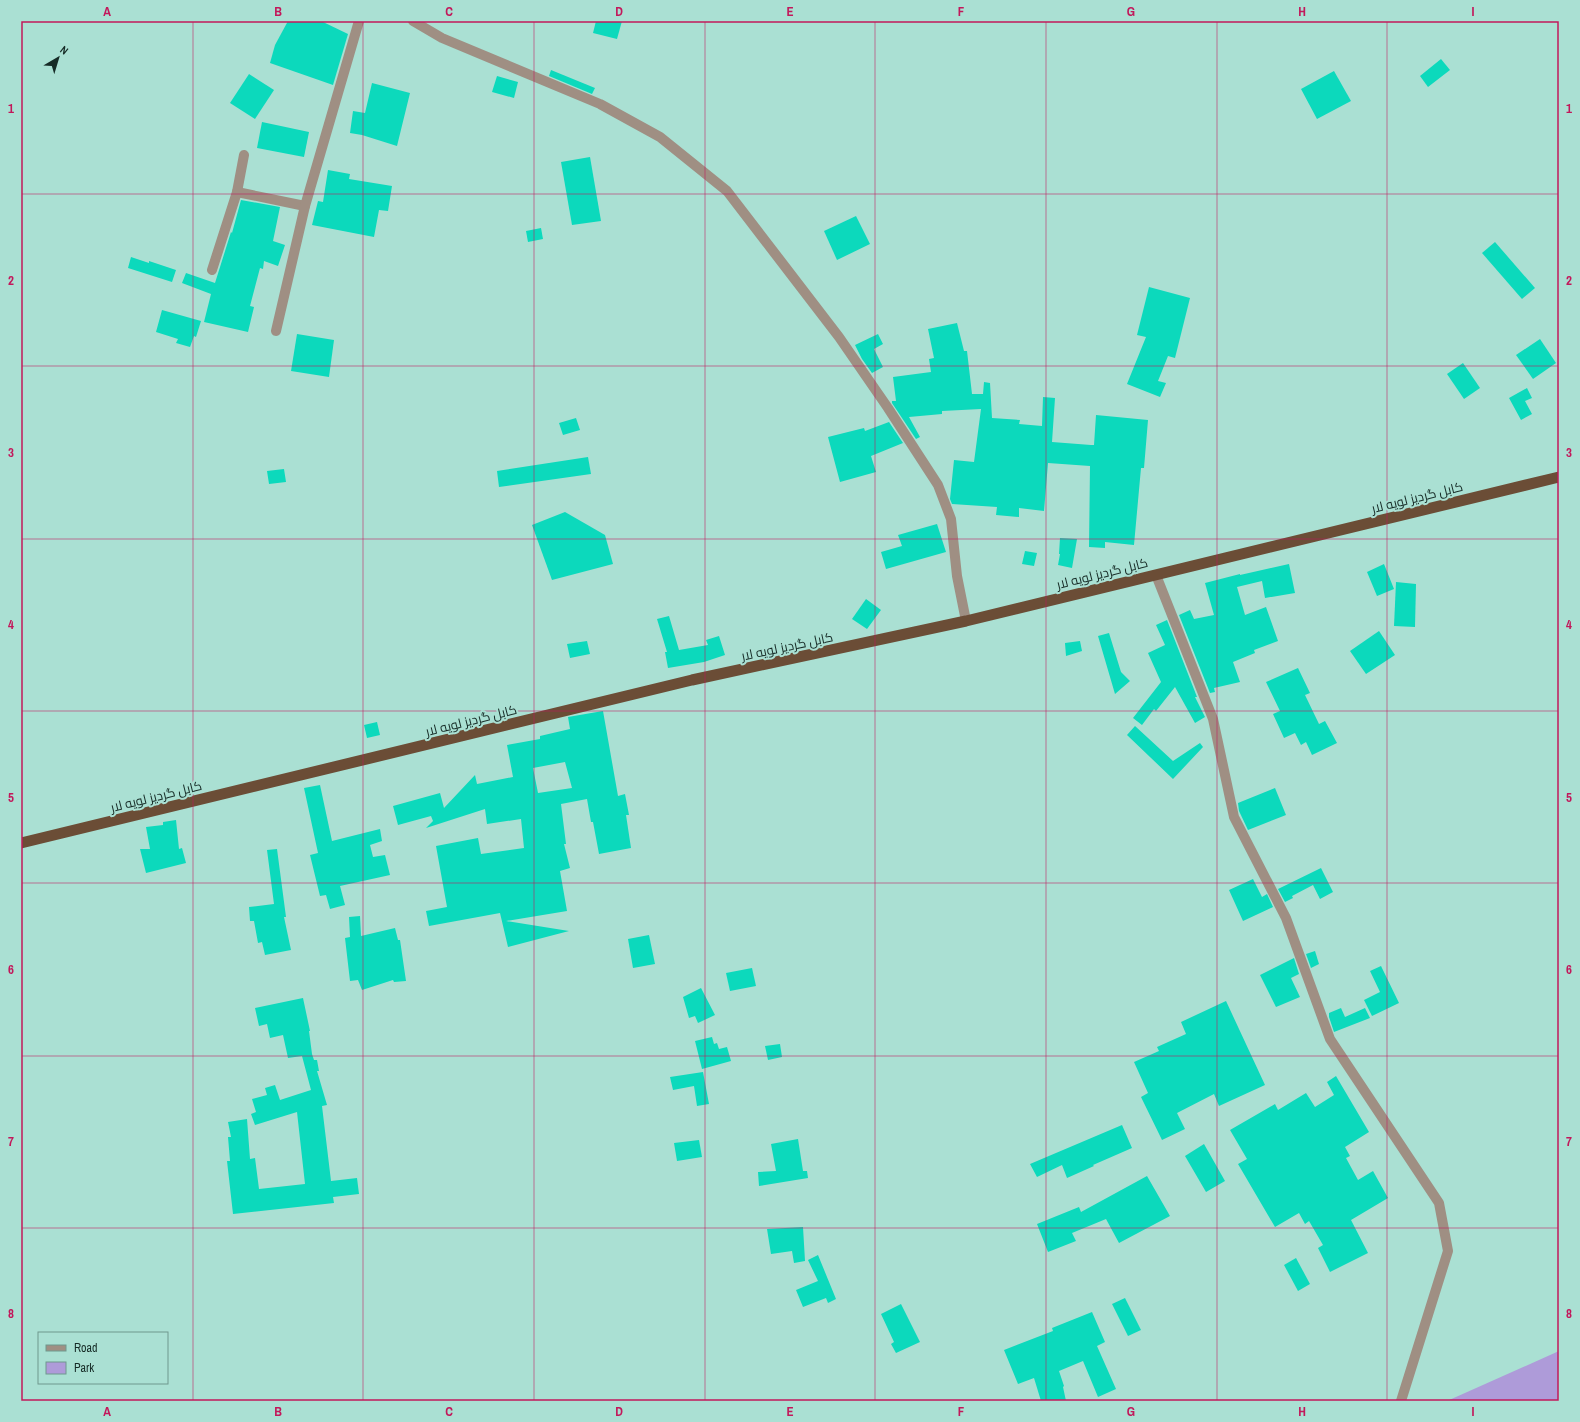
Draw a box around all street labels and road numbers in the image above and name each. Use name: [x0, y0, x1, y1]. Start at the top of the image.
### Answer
street label: کابل گردیز لویه لار: [1369, 478, 1465, 517]
street label: کابل گردیز لویه لار: [1054, 554, 1150, 593]
street label: کابل گردیز لویه لار: [739, 628, 835, 665]
street label: کابل گردیز لویه لار: [423, 701, 519, 740]
street label: کابل گردیز لویه لار: [108, 777, 204, 816]

